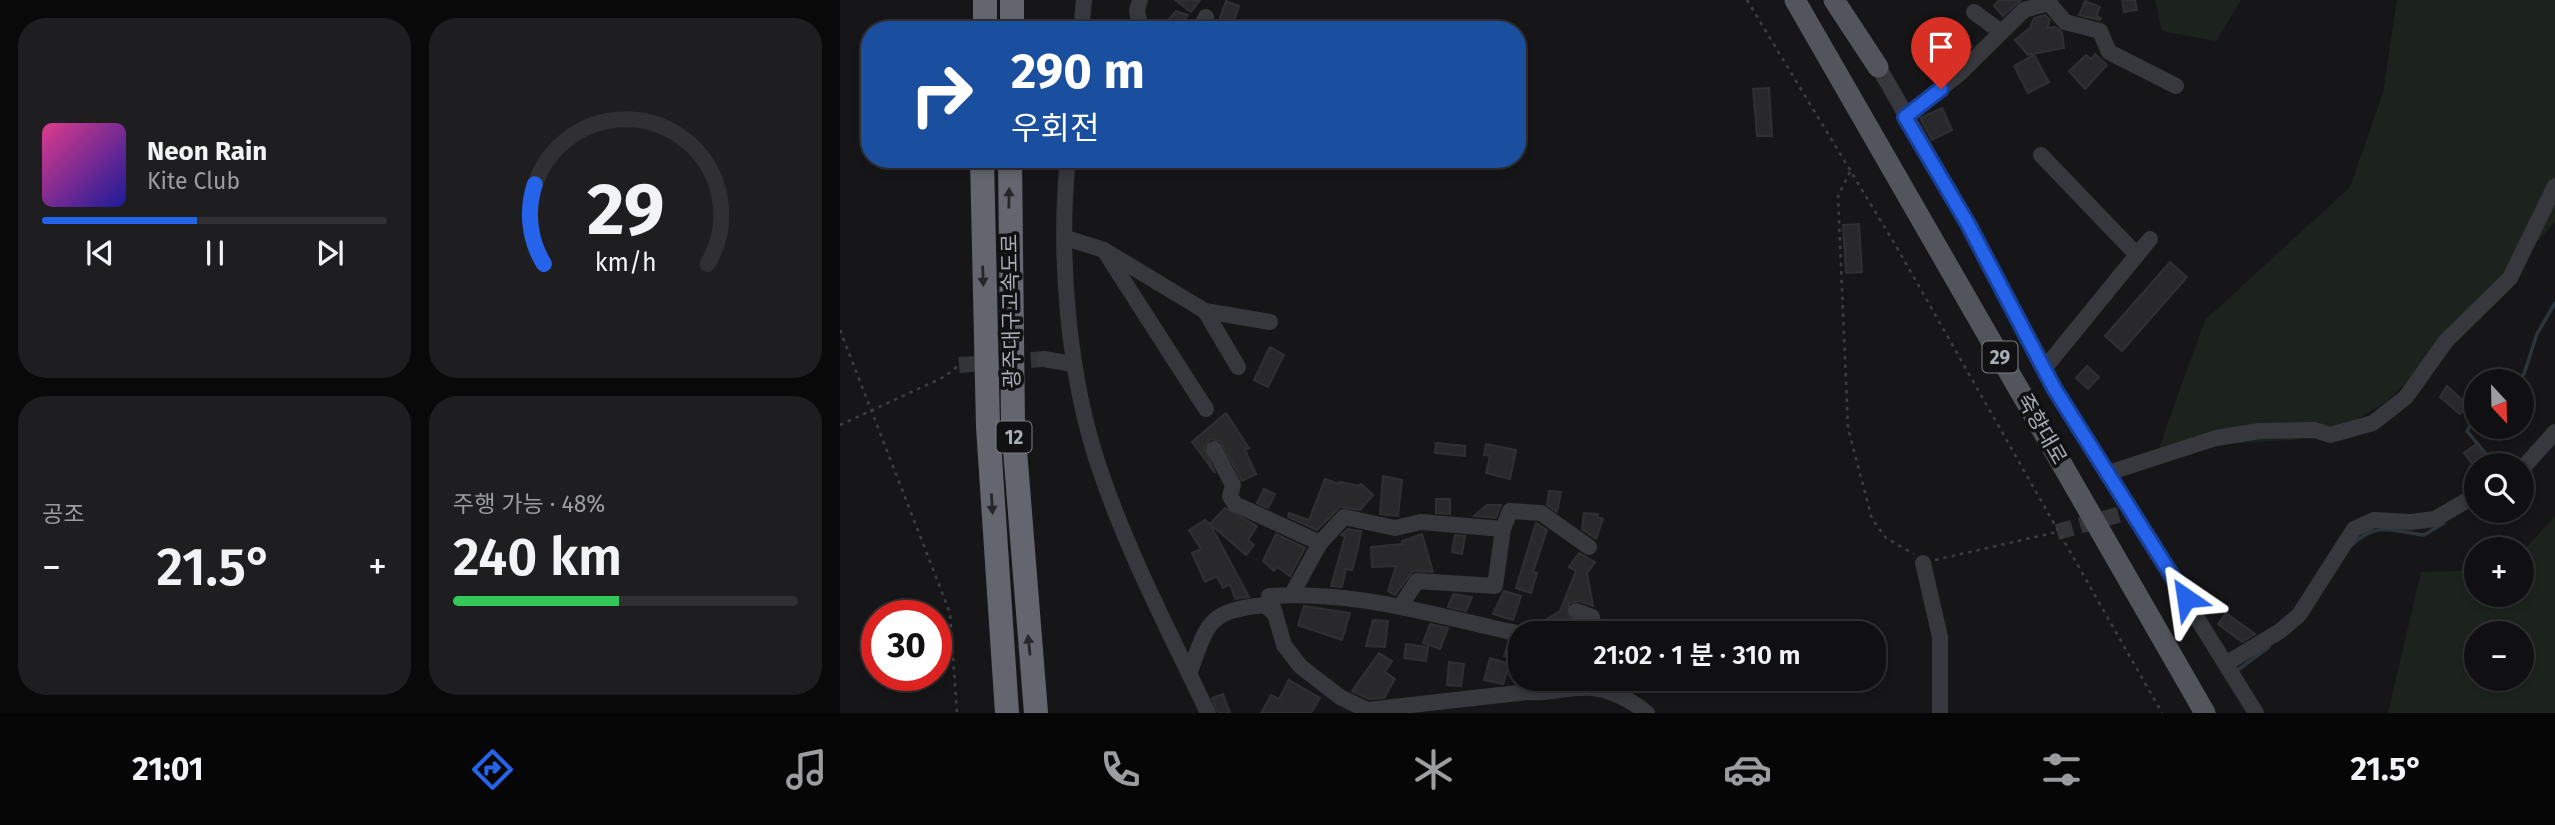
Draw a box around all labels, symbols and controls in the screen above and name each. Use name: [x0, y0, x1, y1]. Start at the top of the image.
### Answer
pin: [1911, 17, 1971, 89]
icon: arrive: [1922, 28, 1960, 66]
text: 290 m: [1011, 42, 1145, 101]
icon: right: [896, 49, 987, 140]
text: 우회전: [1011, 109, 1099, 147]
text: Neon Rain: [147, 136, 267, 167]
text: 29: [587, 166, 664, 253]
text: Kite Club: [147, 167, 240, 195]
one-way arrow: [1003, 186, 1015, 208]
icon: previous: [81, 234, 119, 272]
icon: pause: [196, 234, 234, 272]
icon: next: [311, 234, 349, 272]
street label: 광주대구고속도로: [997, 234, 1025, 388]
text: km/h: [595, 248, 656, 278]
one-way arrow: [978, 266, 989, 288]
road number: 29: [1982, 342, 2018, 372]
north arrow: [2464, 369, 2534, 439]
map controls: [2464, 369, 2534, 691]
street label: 죽향대로: [2011, 389, 2073, 469]
road number: 12: [996, 422, 1032, 452]
button: search: [2464, 453, 2534, 523]
text: 주행 가능 · 48%: [453, 490, 605, 518]
one-way arrow: [987, 493, 998, 515]
text: 공조: [42, 500, 84, 528]
text: 240 km: [453, 526, 622, 589]
text: 21.5°: [156, 536, 273, 599]
button: +: [2464, 537, 2534, 607]
text: −: [42, 544, 61, 590]
text: +: [368, 544, 387, 590]
position arrow: [2149, 561, 2223, 635]
speed limit sign: 30: [861, 600, 952, 691]
button: −: [2464, 621, 2534, 691]
one-way arrow: [1023, 634, 1034, 656]
text: 21:02 · 1 분 · 310 m: [1594, 640, 1800, 671]
icon: directions: [468, 745, 517, 794]
icon: music: [782, 745, 831, 794]
icon: phone: [1096, 745, 1145, 794]
icon: climate: [1409, 745, 1458, 794]
icon: car: [1723, 745, 1772, 794]
icon: filters: [2037, 745, 2086, 794]
text: 21:01: [132, 750, 204, 788]
text: 21.5°: [2350, 750, 2423, 788]

